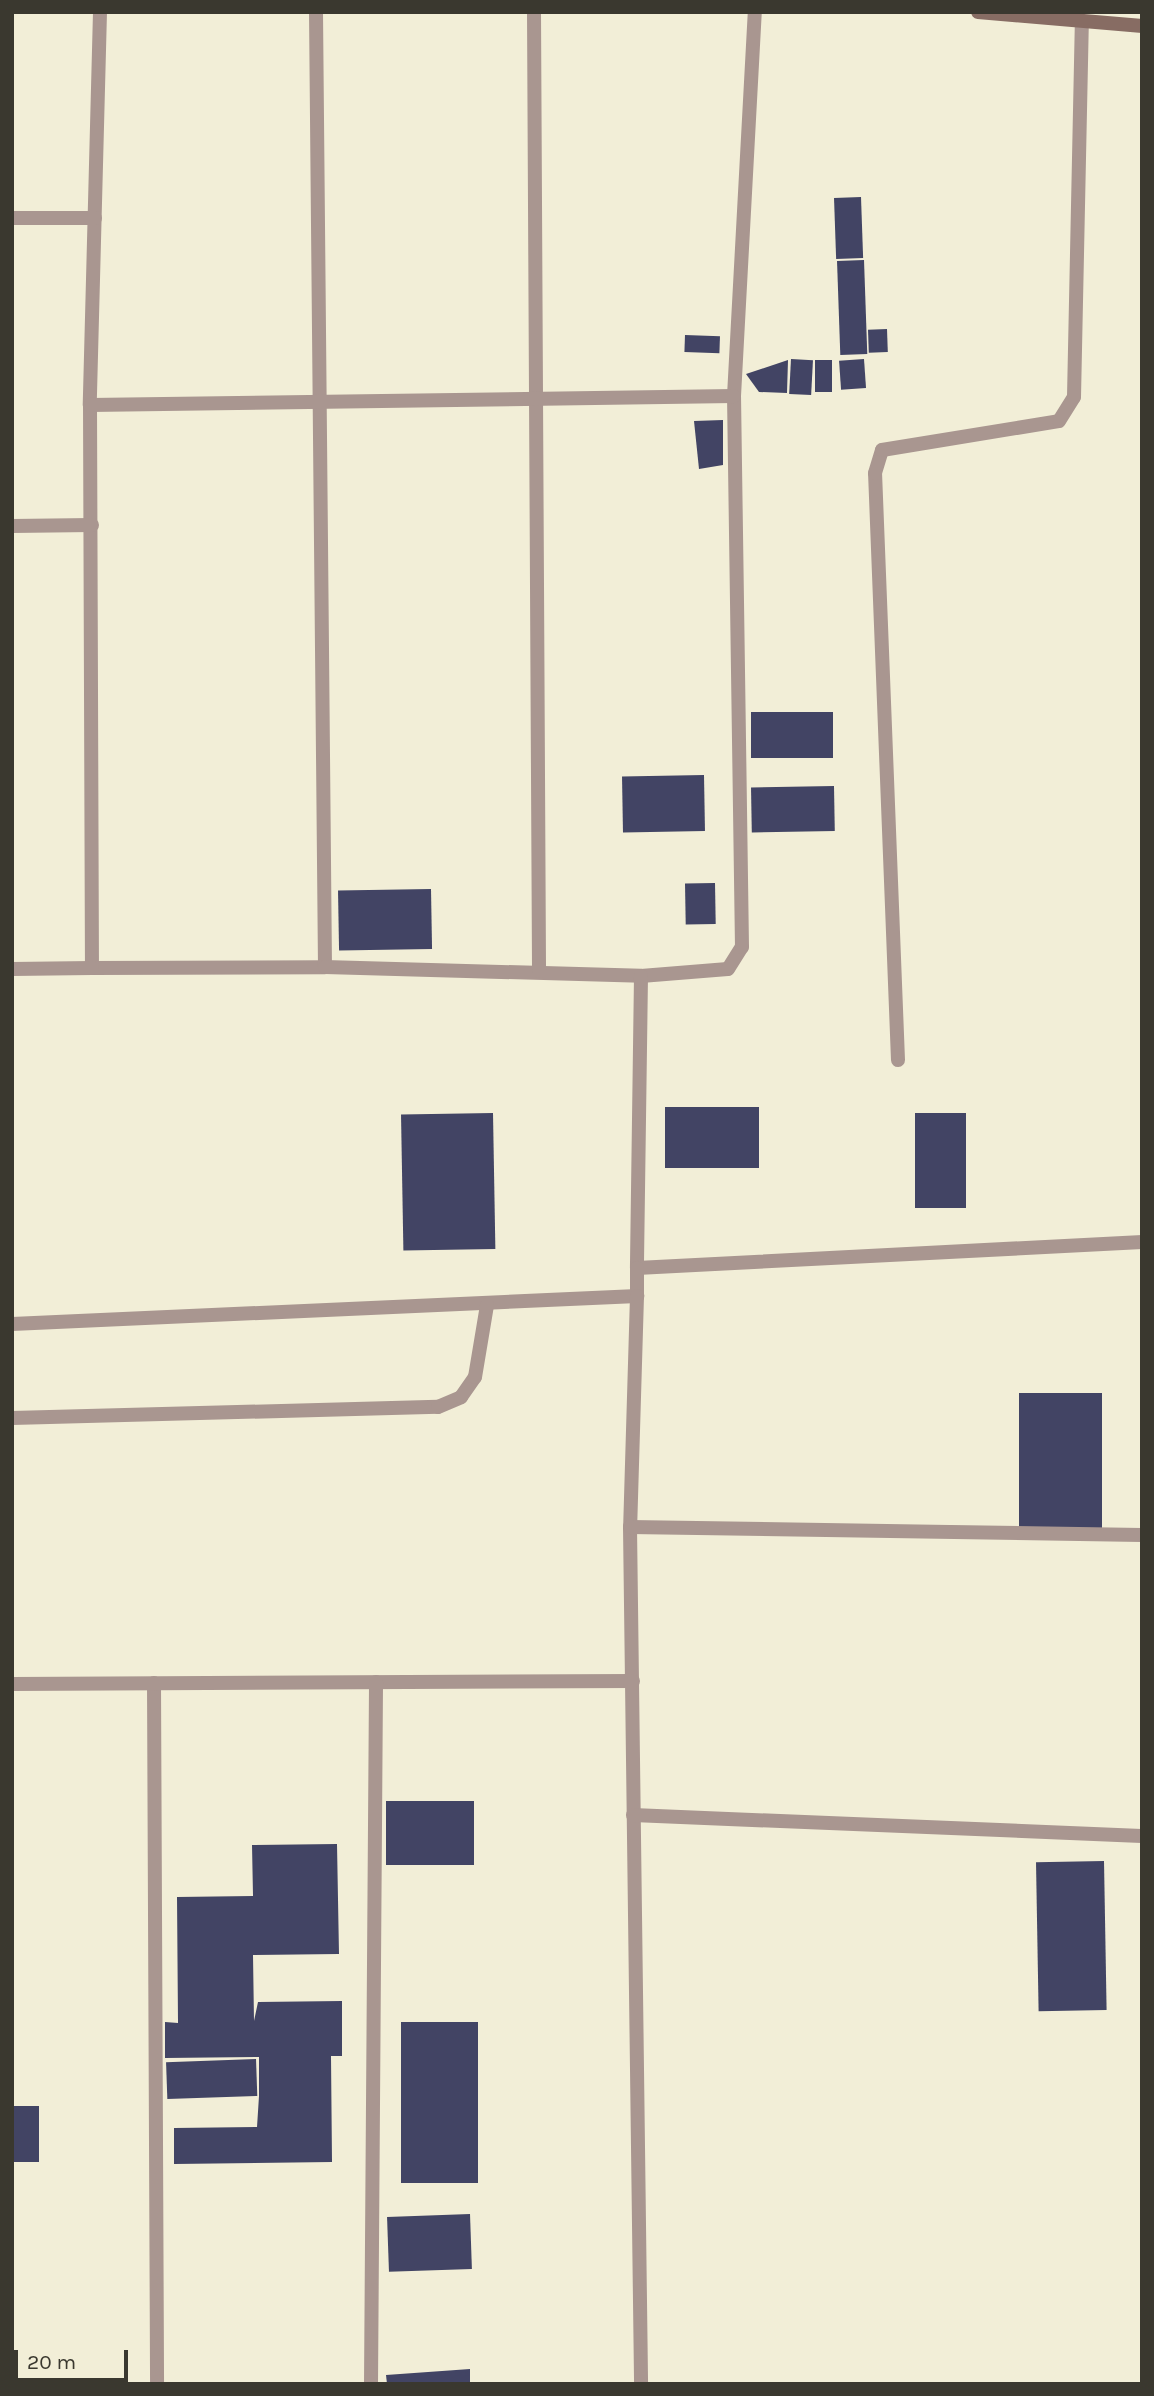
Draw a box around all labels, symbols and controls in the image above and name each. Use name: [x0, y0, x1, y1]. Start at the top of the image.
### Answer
scale bar: [18, 2336, 131, 2380]
text: 20 m: [27, 2350, 76, 2374]

